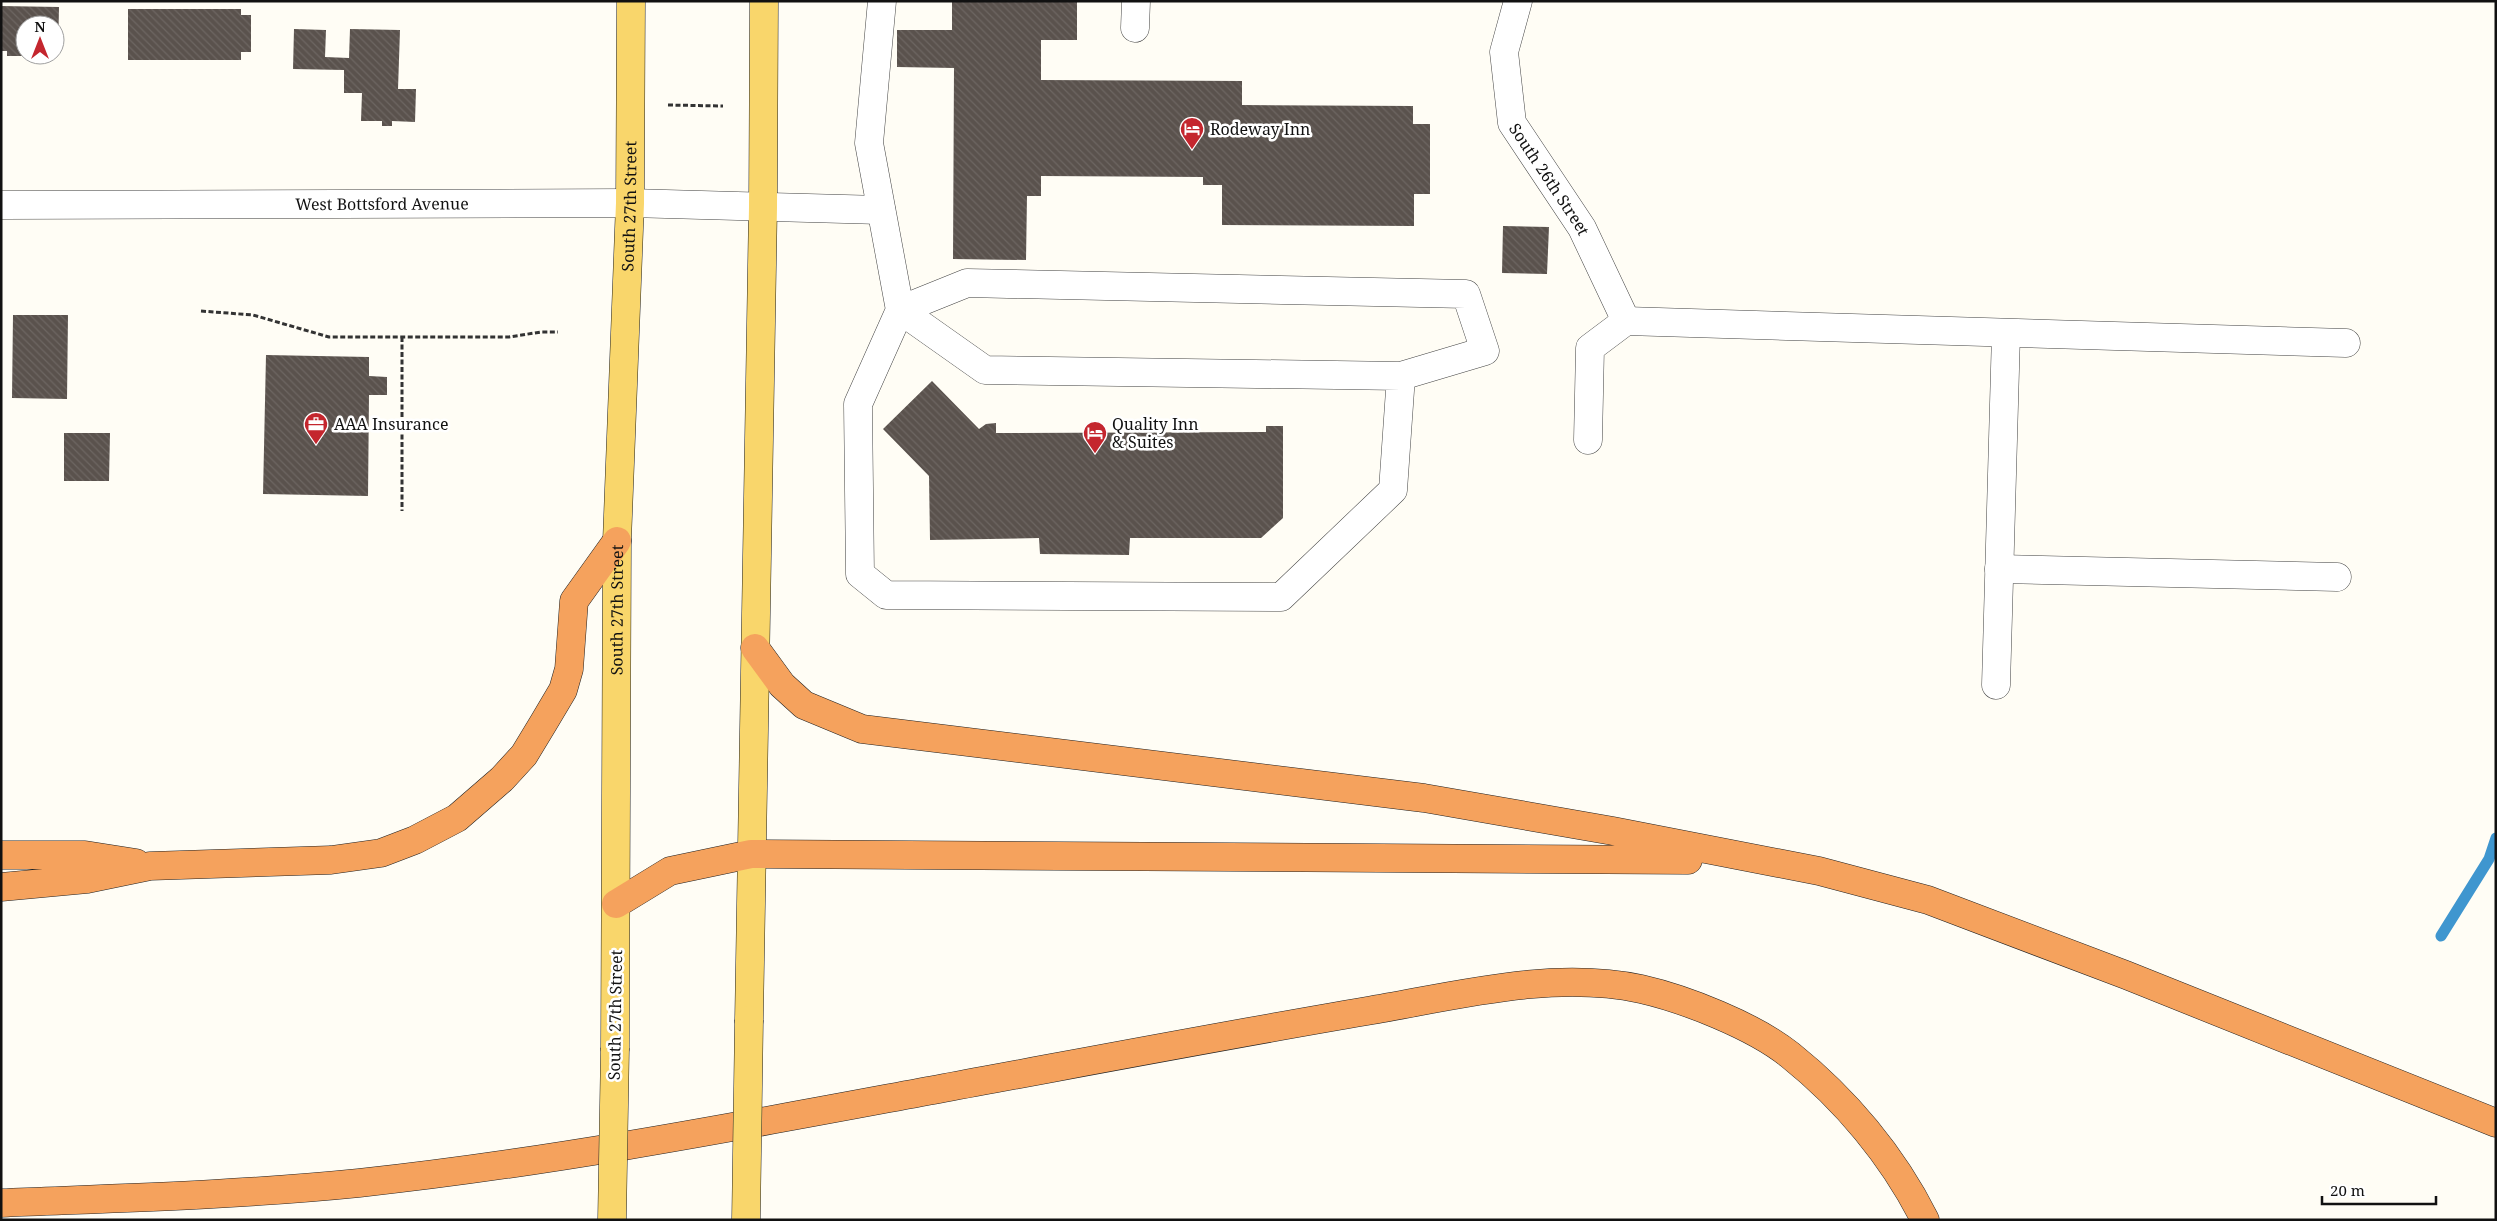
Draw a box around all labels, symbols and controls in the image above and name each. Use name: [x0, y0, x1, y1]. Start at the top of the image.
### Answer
north arrow: [15, 15, 65, 65]
text: N: [34, 17, 46, 36]
hotel icon: Rodeway Inn: [1179, 116, 1205, 150]
place label: Rodeway Inn: [1210, 118, 1310, 140]
street label: South 26th Street: [1504, 119, 1595, 239]
street label: South 27th Street: [616, 141, 641, 272]
street label: West Bottsford Avenue: [295, 193, 469, 215]
office icon: AAA Insurance: [303, 411, 329, 445]
place label: AAA Insurance: [334, 413, 449, 435]
place label: Quality Inn & Suites: [1112, 413, 1198, 453]
hotel icon: Quality Inn & Suites: [1082, 420, 1108, 454]
street label: South 27th Street: [605, 544, 628, 675]
street label: South 27th Street: [603, 949, 627, 1080]
scale bar: [2322, 1174, 2436, 1206]
text: 20 m: [2330, 1180, 2365, 1200]

